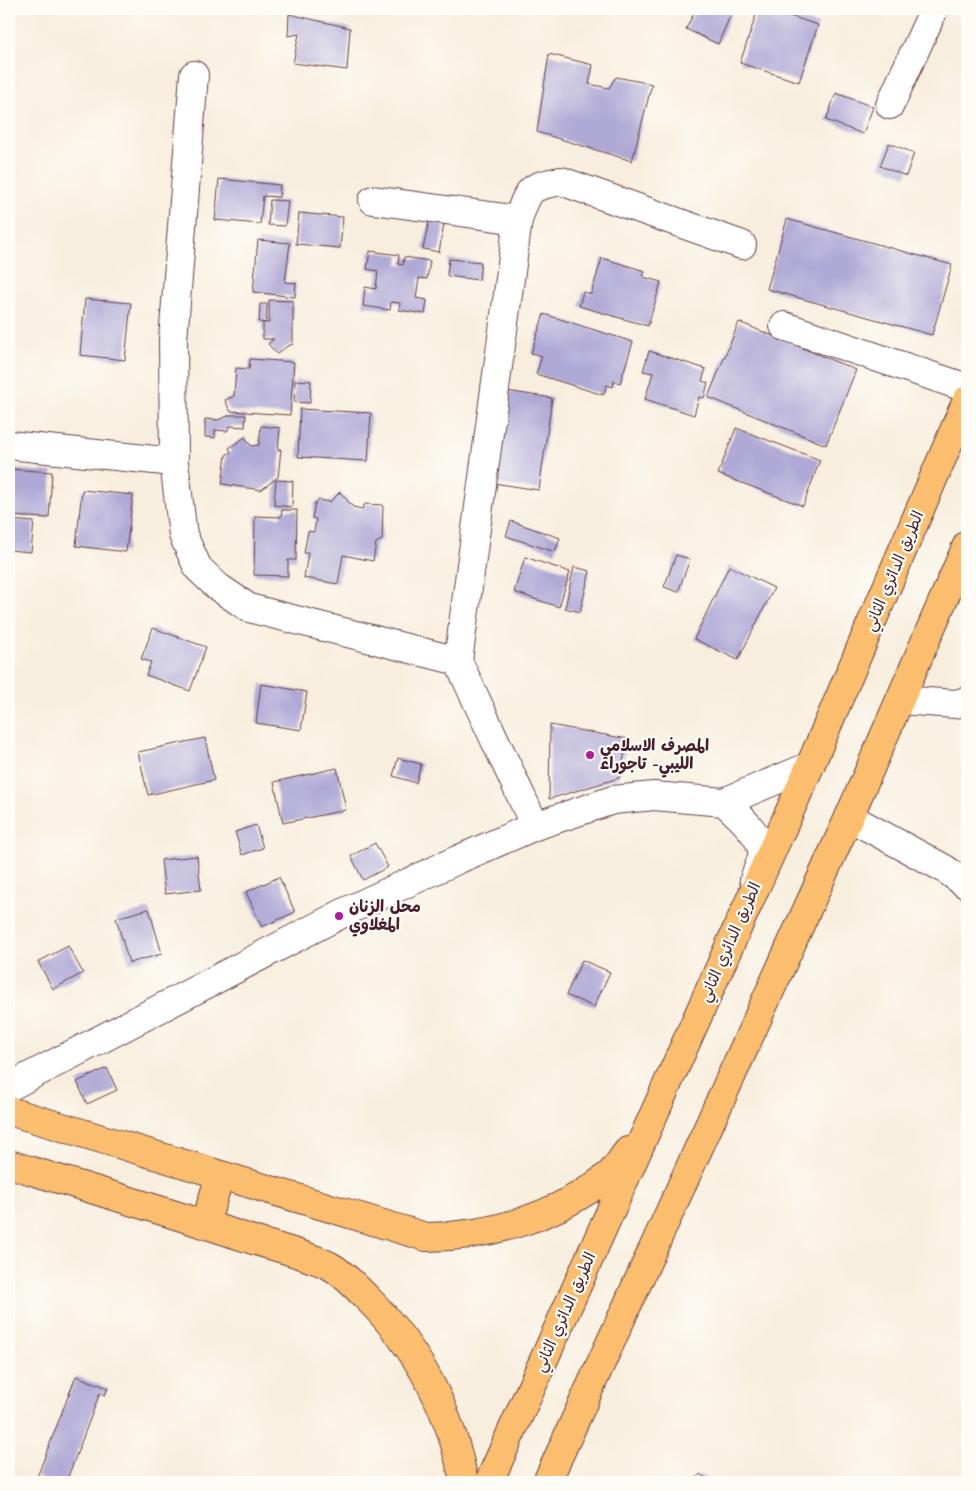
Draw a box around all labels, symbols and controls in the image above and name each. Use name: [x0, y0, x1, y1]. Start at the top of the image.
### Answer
street label: الطريق الدائري الثاني: [861, 508, 932, 636]
place label: المصرف الاسلامي الليبي- تاجوراء: [600, 737, 709, 778]
marker: المصرف الاسلامي الليبي- تاجوراء: [584, 749, 596, 761]
street label: الطريق الدائري الثاني: [696, 879, 769, 1007]
place label: محل الزنان المغلاوي: [349, 898, 421, 937]
marker: محل الزنان المغلاوي: [333, 910, 345, 922]
street label: الطريق الدائري الثاني: [531, 1249, 604, 1377]

